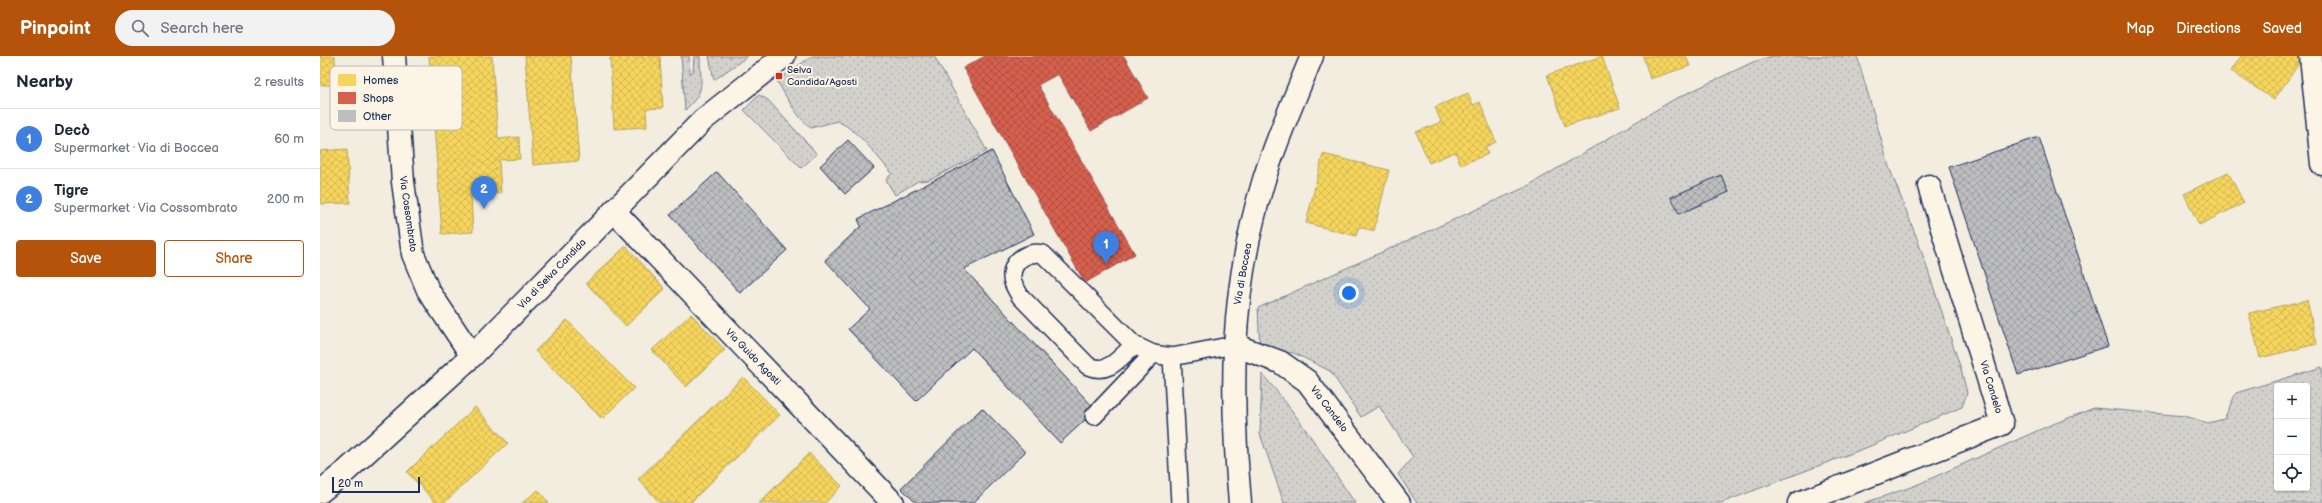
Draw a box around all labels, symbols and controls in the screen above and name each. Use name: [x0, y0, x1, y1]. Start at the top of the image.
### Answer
search box: [115, 10, 395, 46]
text: Pinpoint: [20, 17, 91, 40]
icon: search: [129, 17, 151, 39]
text: Search here: [161, 19, 244, 38]
text: Map: [2126, 20, 2154, 37]
text: Directions: [2176, 20, 2241, 37]
text: Saved: [2263, 20, 2302, 37]
place label: Selva Candida/Agosti: [787, 64, 857, 88]
legend: [330, 66, 462, 130]
marker: Selva Candida/Agosti: [774, 71, 784, 81]
text: Nearby: [16, 72, 73, 92]
text: 2 results: [254, 74, 304, 90]
text: Homes: [363, 74, 399, 87]
text: Shops: [363, 92, 394, 105]
text: Other: [363, 110, 392, 123]
text: Decò: [54, 121, 90, 140]
text: 1: [26, 131, 32, 147]
text: 60 m: [274, 131, 304, 147]
text: Supermarket · Via di Boccea: [54, 140, 219, 156]
street label: Via Cossombrato: [397, 175, 419, 253]
pin: 2: [471, 176, 497, 209]
text: Tigre: [54, 181, 88, 200]
text: 2: [25, 191, 33, 207]
text: 200 m: [267, 191, 304, 207]
text: Supermarket · Via Cossombrato: [54, 200, 238, 216]
pin: 1: [1093, 231, 1119, 264]
street label: Via di Selva Candida: [516, 236, 589, 311]
button: Save: [16, 240, 156, 277]
button: Share: [164, 240, 304, 277]
street label: Via di Boccea: [1232, 242, 1254, 306]
your location: [1339, 283, 1359, 303]
street label: Via Guido Agosti: [723, 326, 783, 388]
street label: Via Candelo: [1977, 359, 2005, 415]
map controls: [2274, 383, 2310, 491]
button: +: [2274, 383, 2310, 419]
street label: Via Candelo: [1308, 384, 1350, 435]
button: −: [2274, 419, 2310, 455]
button: locate: [2274, 455, 2310, 491]
scale bar: [332, 475, 420, 494]
text: 20 m: [338, 477, 363, 490]

